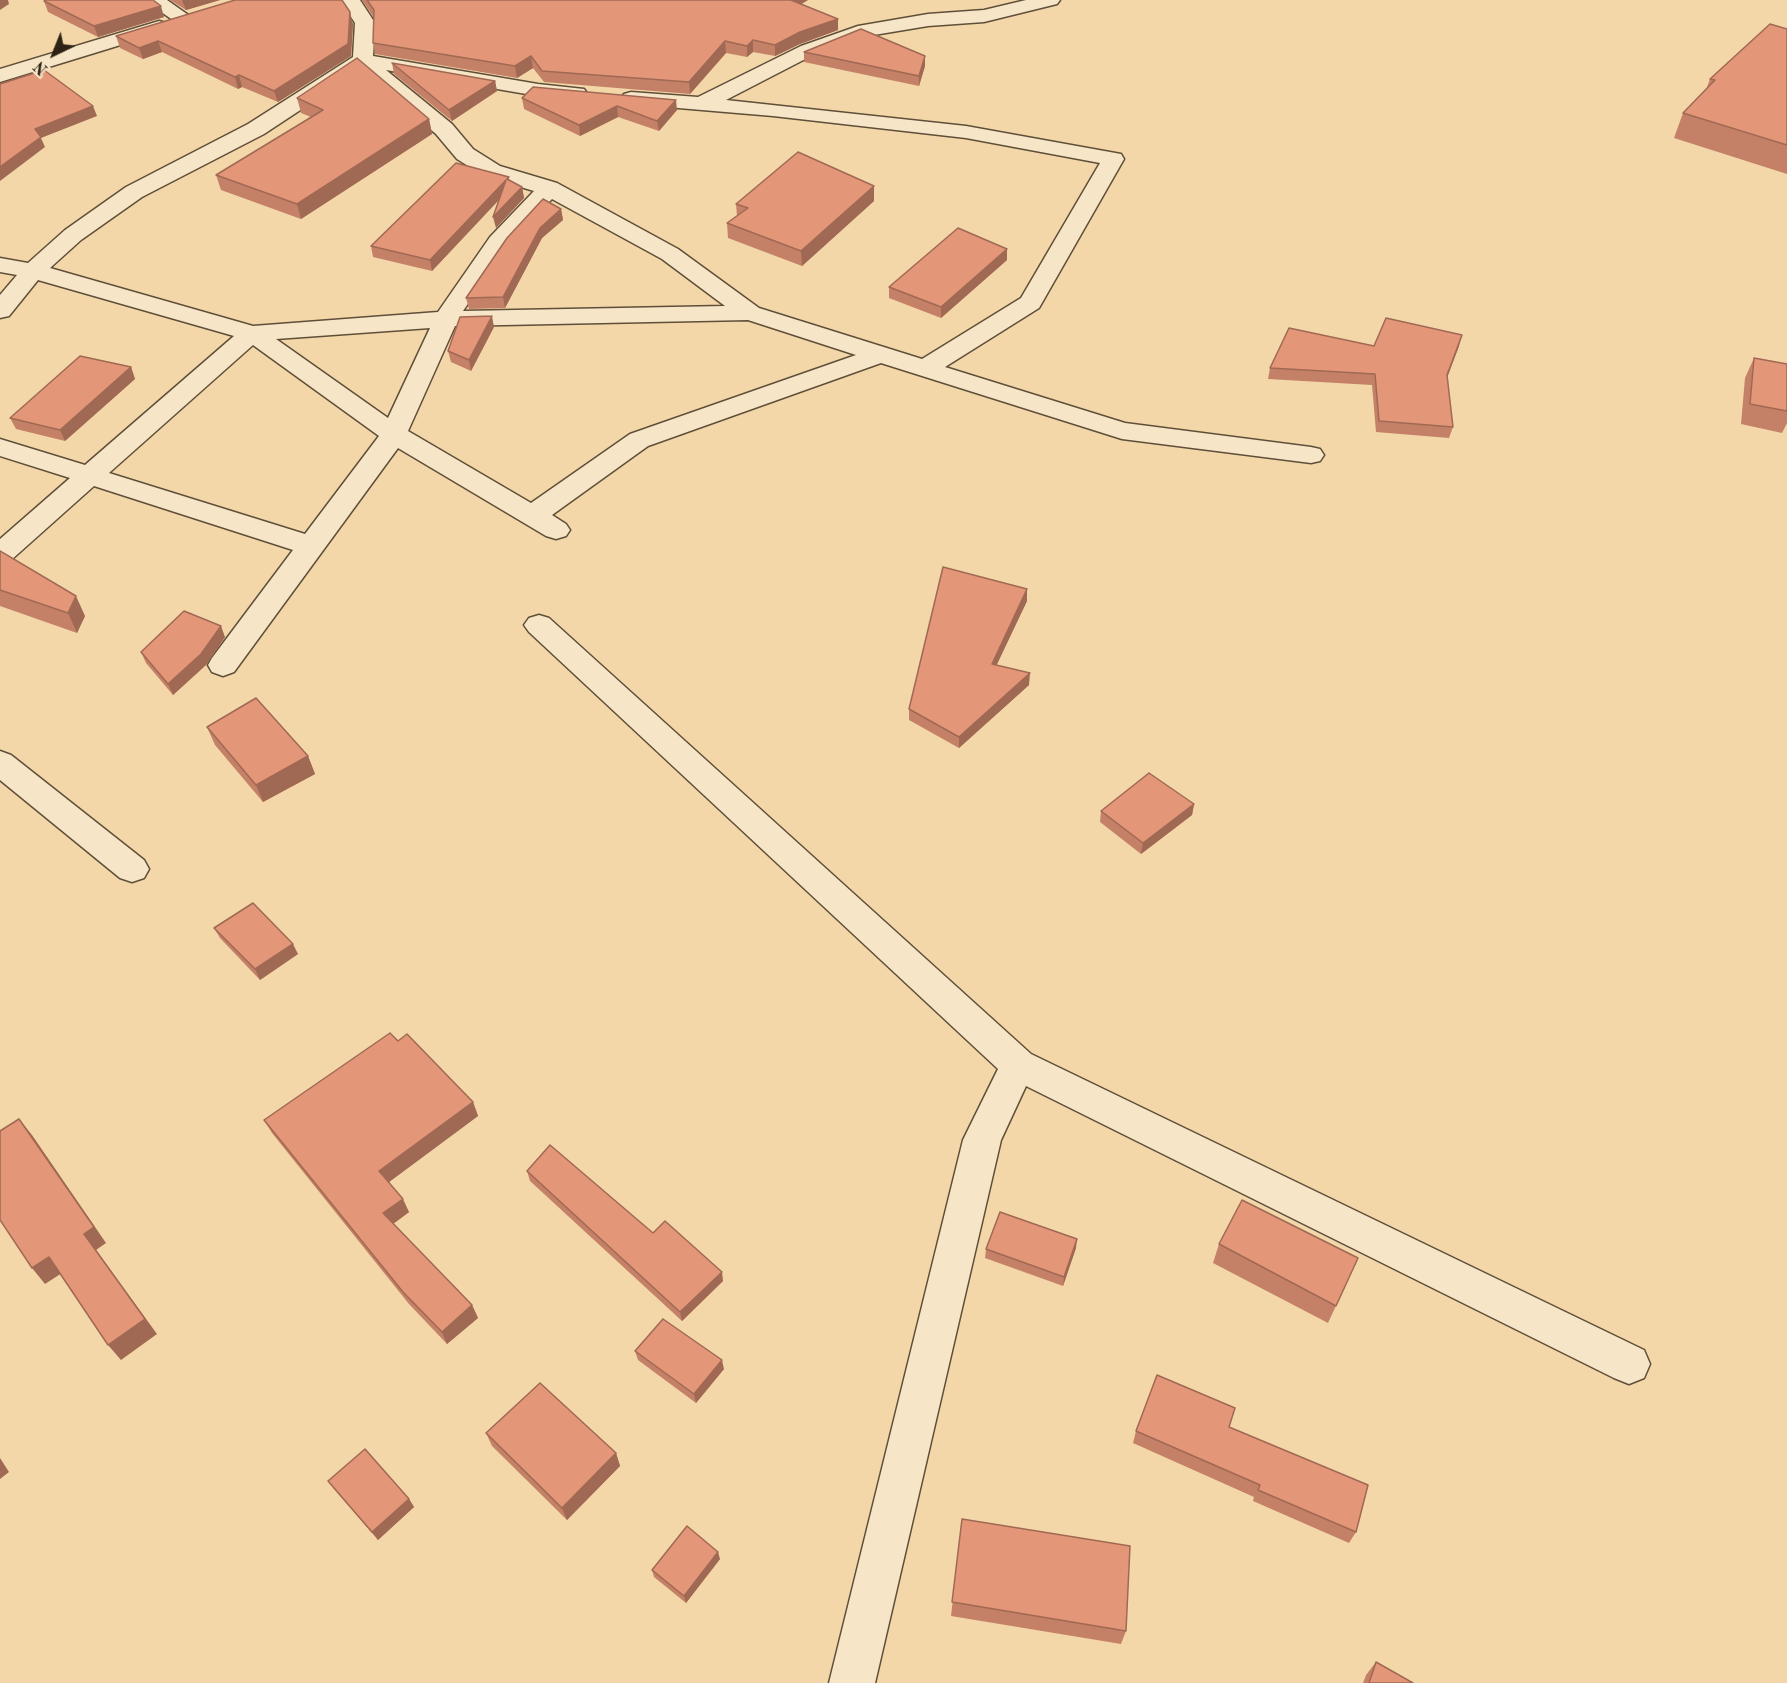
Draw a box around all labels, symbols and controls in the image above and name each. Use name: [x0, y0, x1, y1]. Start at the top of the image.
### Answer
north arrow: [24, 24, 84, 84]
text: N: [32, 57, 52, 77]

